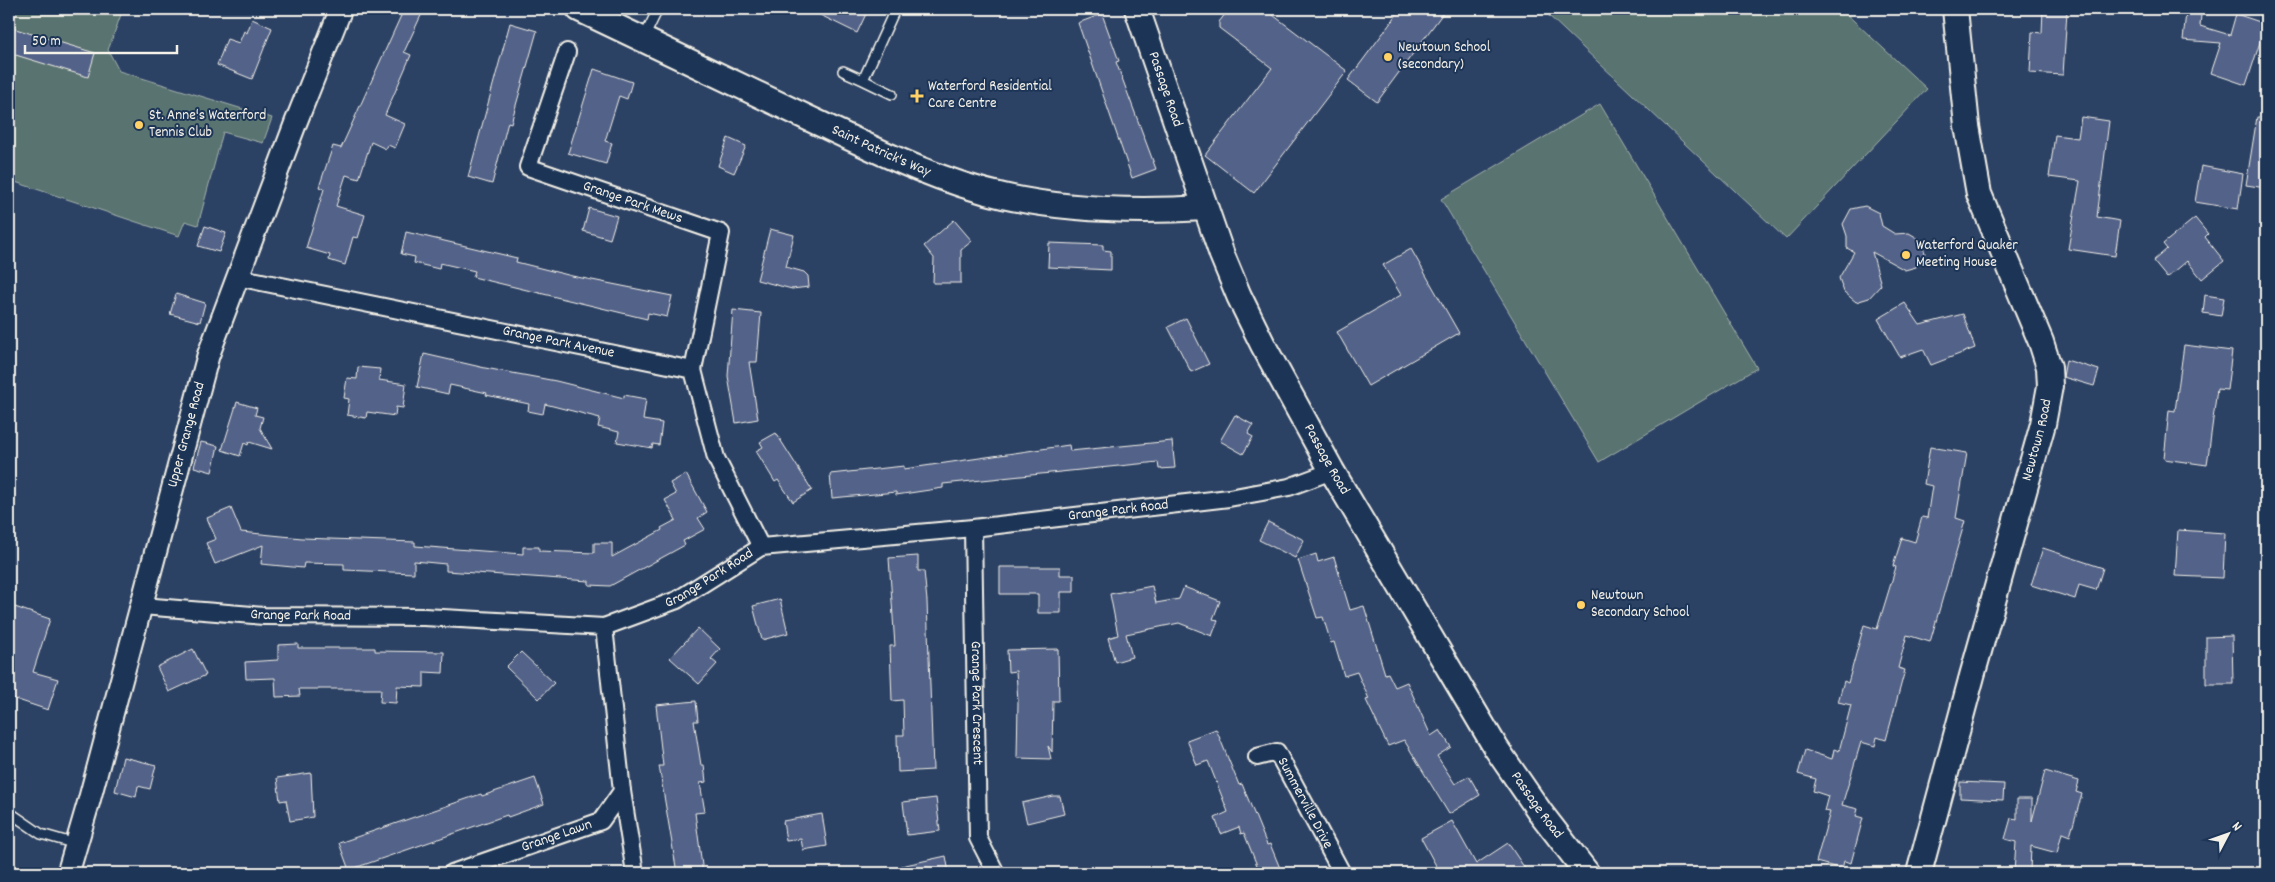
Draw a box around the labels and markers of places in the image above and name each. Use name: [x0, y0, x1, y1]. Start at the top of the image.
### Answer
place label: Newtown School (secondary): [1398, 37, 1491, 76]
marker: Newtown School (secondary): [1382, 51, 1394, 63]
place label: Waterford Residential Care Centre: [928, 76, 1052, 115]
marker: Waterford Residential Care Centre: [910, 89, 924, 103]
place label: St. Anne's Waterford Tennis Club: [149, 105, 266, 144]
marker: St. Anne's Waterford Tennis Club: [133, 119, 145, 131]
place label: Waterford Quaker Meeting House: [1916, 235, 2018, 274]
marker: Waterford Quaker Meeting House: [1900, 249, 1912, 261]
place label: Newtown Secondary School: [1591, 585, 1690, 624]
marker: Newtown Secondary School: [1575, 599, 1587, 611]

